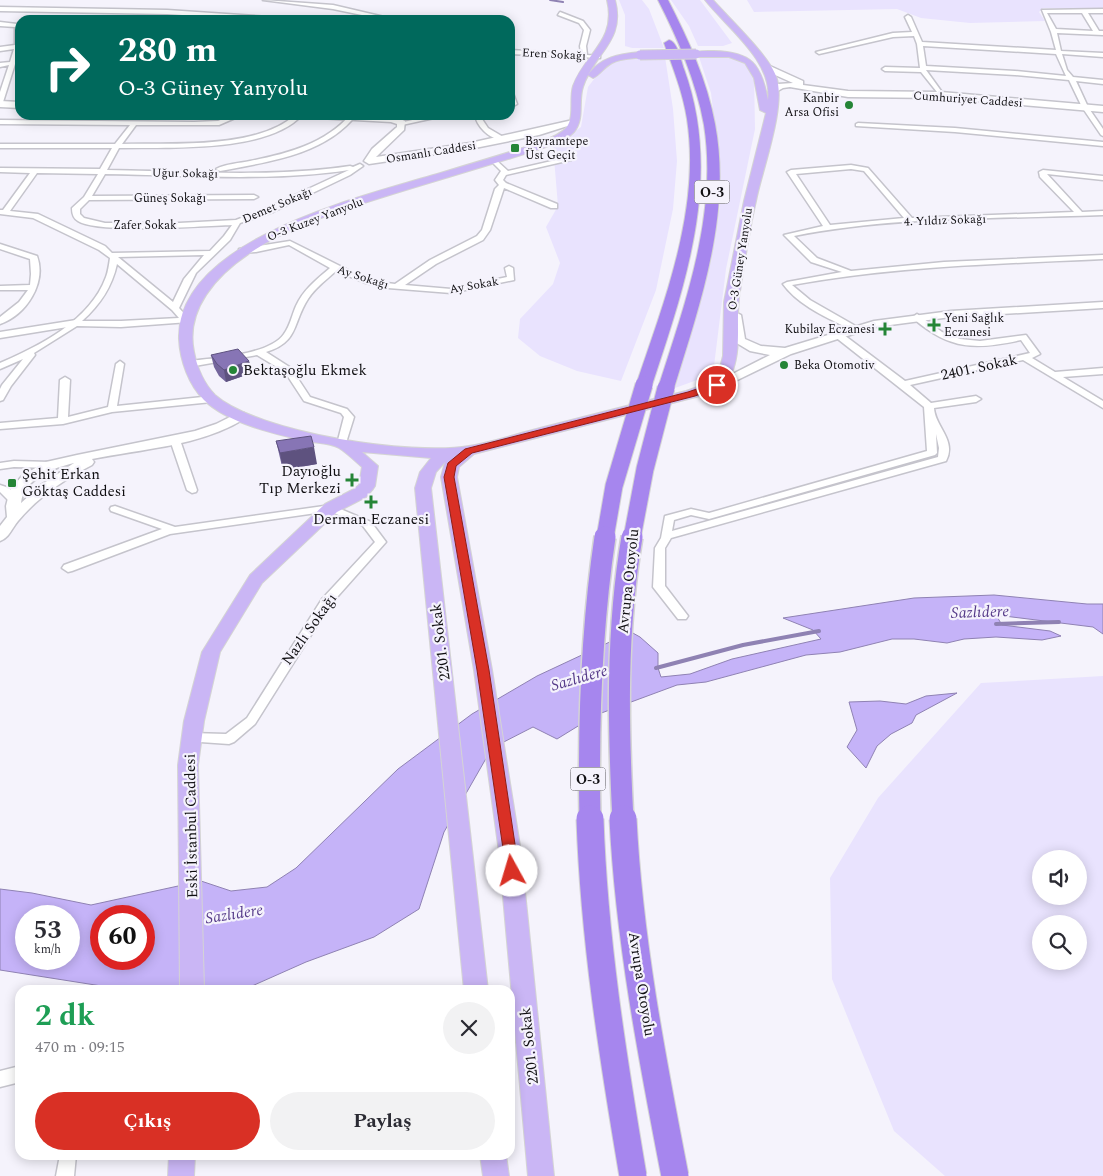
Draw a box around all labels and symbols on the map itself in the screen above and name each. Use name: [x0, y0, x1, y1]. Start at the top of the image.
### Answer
street label: Eren Sokağı: [521, 43, 587, 66]
street label: Cumhuriyet Caddesi: [913, 86, 1024, 113]
place label: Kanbir Arsa Ofisi: [785, 89, 839, 122]
marker: Kanbir Arsa Ofisi: [843, 99, 855, 111]
place label: Bayramtepe Üst Geçit: [525, 132, 588, 165]
street label: Osmanlı Caddesi: [385, 136, 478, 169]
marker: Bayramtepe Üst Geçit: [509, 142, 521, 154]
street label: Uğur Sokağı: [152, 163, 218, 184]
road number: O-3: [694, 180, 730, 203]
street label: Demet Sokağı: [239, 182, 315, 229]
street label: Güneş Sokağı: [134, 189, 207, 208]
street label: O-3 Kuzey Yanyolu: [264, 192, 366, 247]
street label: O-3 Güney Yanyolu: [723, 206, 758, 312]
street label: 4. Yıldız Sokağı: [904, 210, 987, 231]
street label: Zafer Sokak: [113, 216, 177, 235]
street label: Ay Sokağı: [335, 260, 391, 295]
street label: Ay Sokak: [448, 272, 500, 299]
place label: Yeni Sağlık Eczanesi: [944, 309, 1004, 342]
marker: Yeni Sağlık Eczanesi: [928, 319, 940, 331]
place label: Kubilay Eczanesi: [784, 320, 875, 339]
marker: Kubilay Eczanesi: [879, 323, 891, 335]
street label: 2401. Sokak: [939, 348, 1019, 387]
place label: Beka Otomotiv: [794, 356, 875, 375]
place label: Bektaşoğlu Ekmek: [243, 359, 367, 382]
marker: Beka Otomotiv: [778, 359, 790, 371]
marker: Bektaşoğlu Ekmek: [227, 364, 239, 376]
pin: [696, 364, 738, 406]
place label: Dayıoğlu Tıp Merkezi: [259, 460, 341, 500]
place label: Şehit Erkan Göktaş Caddesi: [22, 463, 126, 503]
marker: Dayıoğlu Tıp Merkezi: [345, 473, 359, 487]
marker: Şehit Erkan Göktaş Caddesi: [6, 477, 18, 489]
marker: Derman Eczanesi: [365, 496, 377, 508]
place label: Derman Eczanesi: [313, 508, 429, 531]
street label: Avrupa Otoyolu: [612, 527, 645, 635]
street label: Nazlı Sokağı: [276, 588, 343, 670]
water label: Sazlıdere: [951, 599, 1010, 625]
street label: 2201. Sokak: [424, 602, 457, 682]
water label: Sazlıdere: [548, 658, 611, 698]
street label: Eski İstanbul Caddesi: [179, 754, 204, 898]
road number: O-3: [570, 768, 606, 791]
position arrow: [485, 844, 537, 896]
water label: Sazlıdere: [204, 898, 265, 930]
speed limit sign: 60: [90, 905, 155, 970]
street label: Avrupa Otoyolu: [622, 930, 661, 1038]
street label: 2201. Sokak: [514, 1006, 545, 1086]

